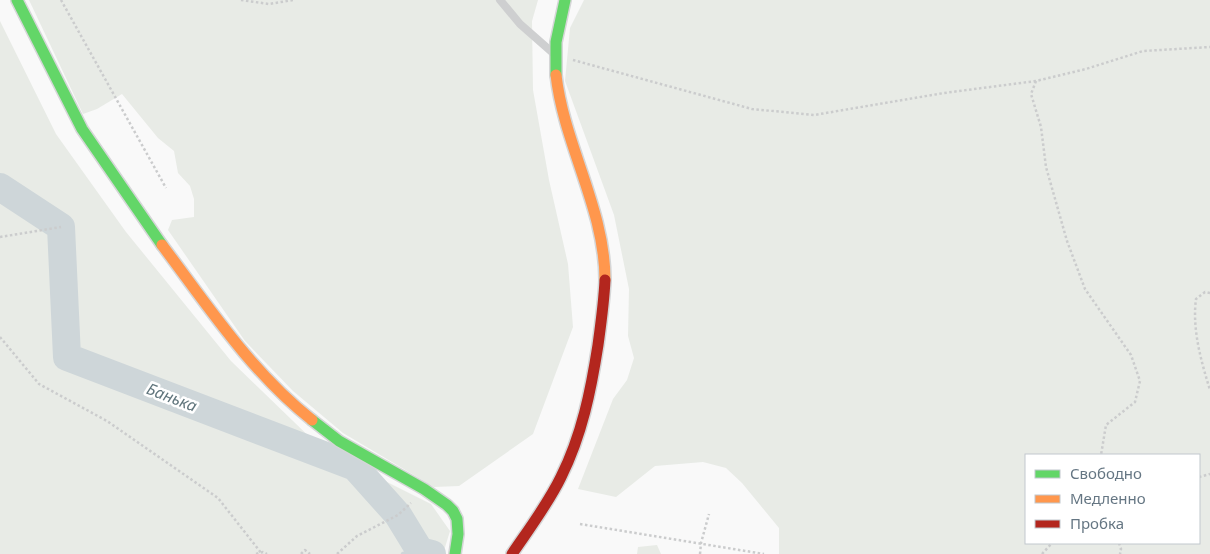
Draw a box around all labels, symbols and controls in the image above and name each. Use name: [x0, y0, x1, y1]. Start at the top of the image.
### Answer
water label: Банька: [144, 377, 200, 417]
legend: [1025, 454, 1200, 544]
text: Свободно: [1070, 463, 1142, 483]
text: Медленно: [1070, 488, 1146, 508]
text: Пробка: [1070, 513, 1124, 533]

